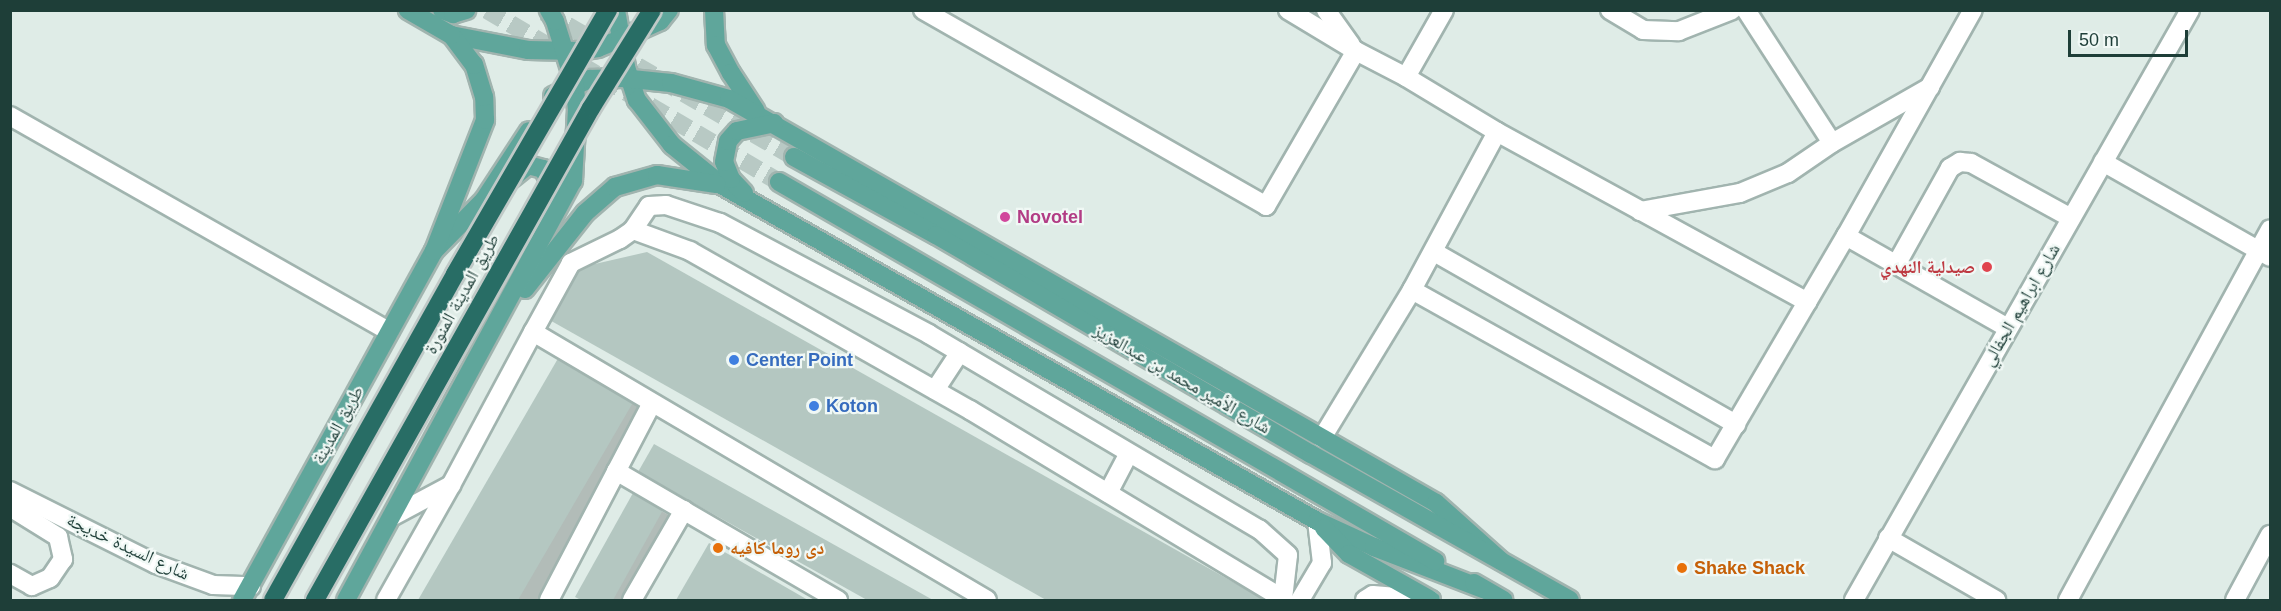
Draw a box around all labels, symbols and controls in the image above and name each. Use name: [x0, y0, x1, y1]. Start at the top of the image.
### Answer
scale bar: [2071, 18, 2191, 56]
text: 50 m: [2079, 30, 2119, 50]
place label: Novotel: [1017, 206, 1083, 228]
marker: Novotel: [998, 210, 1012, 224]
street label: طريق المدينة المنورة: [420, 230, 504, 358]
street label: شارع ابراهيم الجفالي: [1977, 240, 2065, 370]
place label: صيدلية النهدي: [1880, 256, 1975, 278]
marker: صيدلية النهدي: [1980, 260, 1994, 274]
street label: شارع الأمير محمد بن عبدالعزيز: [1090, 320, 1274, 438]
place label: Center Point: [746, 349, 853, 371]
marker: Center Point: [727, 353, 741, 367]
street label: طريق المدينة: [308, 382, 368, 468]
place label: Koton: [826, 395, 878, 417]
marker: Koton: [807, 399, 821, 413]
street label: شارع السيدة خديجة: [63, 509, 193, 585]
place label: دى روما كافيه: [730, 537, 824, 559]
marker: دى روما كافيه: [711, 541, 725, 555]
place label: Shake Shack: [1694, 557, 1805, 579]
marker: Shake Shack: [1675, 561, 1689, 575]

